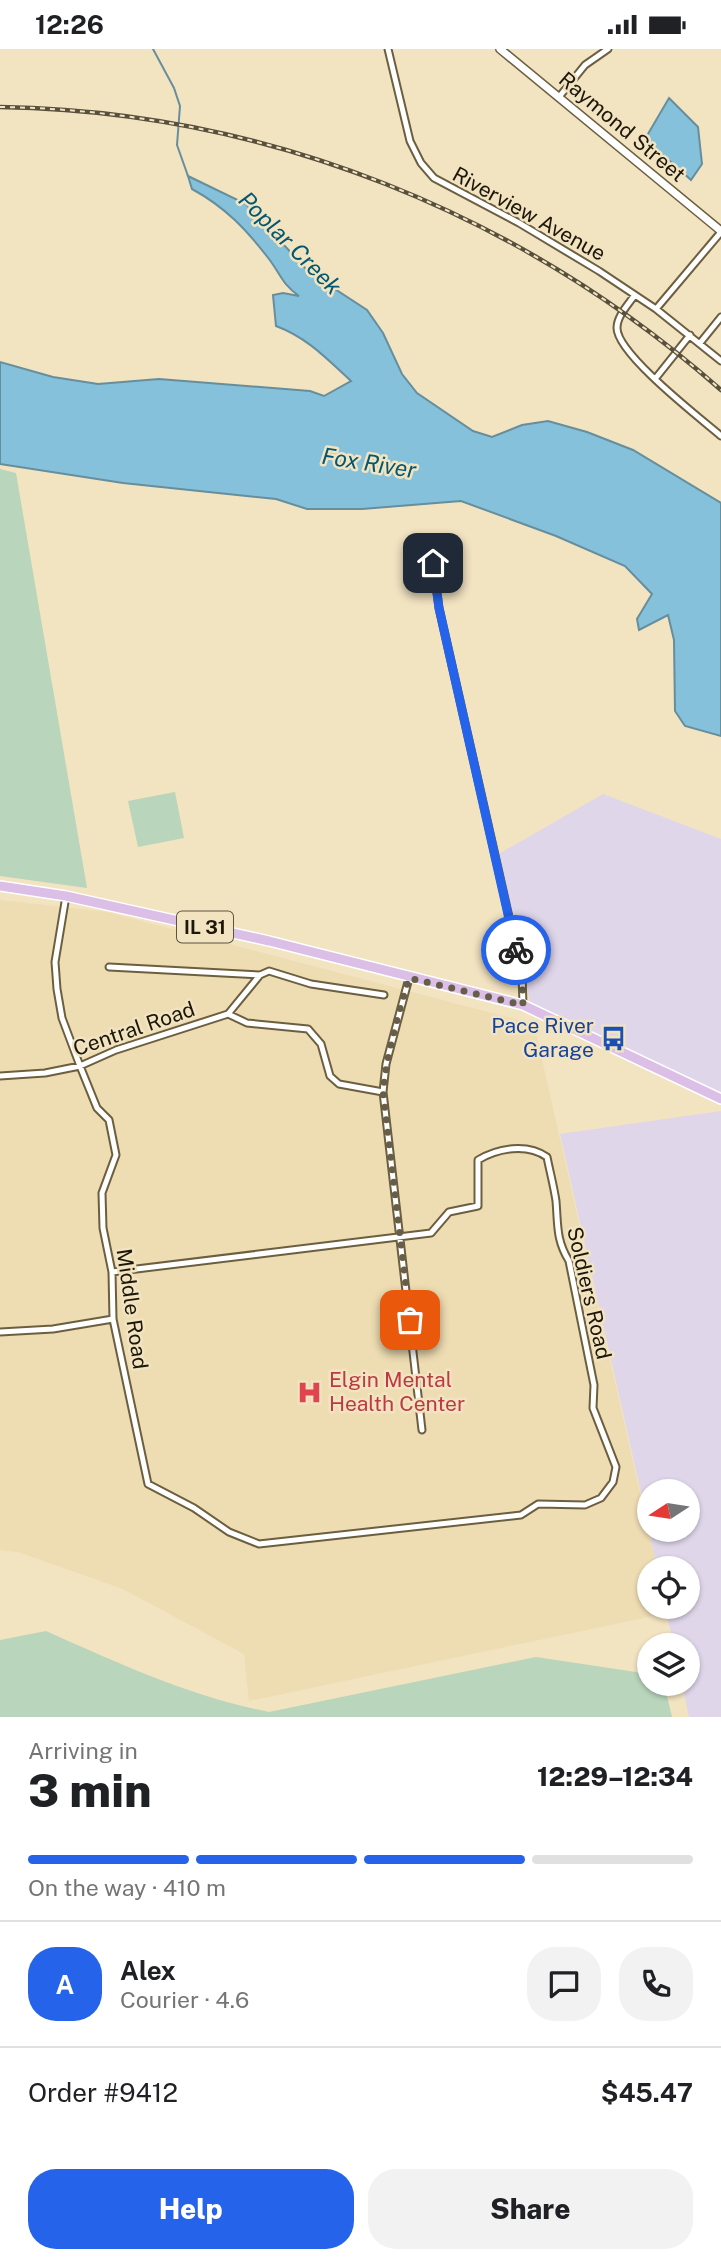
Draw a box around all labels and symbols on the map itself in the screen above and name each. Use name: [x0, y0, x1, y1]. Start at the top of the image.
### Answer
street label: Raymond Street: [554, 66, 691, 187]
street label: Riverview Avenue: [448, 161, 610, 266]
water label: Poplar Creek: [233, 186, 348, 300]
water label: Fox River: [320, 442, 418, 483]
pin: [403, 533, 463, 593]
road number: IL 31: [177, 911, 233, 943]
courier: [481, 915, 551, 985]
street label: Central Road: [70, 996, 198, 1061]
place label: Pace River Garage: [491, 1013, 594, 1062]
bus stop icon: Pace River Garage: [600, 1024, 628, 1052]
street label: Soldiers Road: [562, 1224, 617, 1362]
street label: Middle Road: [112, 1247, 153, 1371]
pin: [380, 1290, 440, 1350]
place label: Elgin Mental Health Center: [329, 1367, 465, 1416]
hospital icon: Elgin Mental Health Center: [295, 1378, 323, 1406]
north arrow: [637, 1479, 700, 1542]

